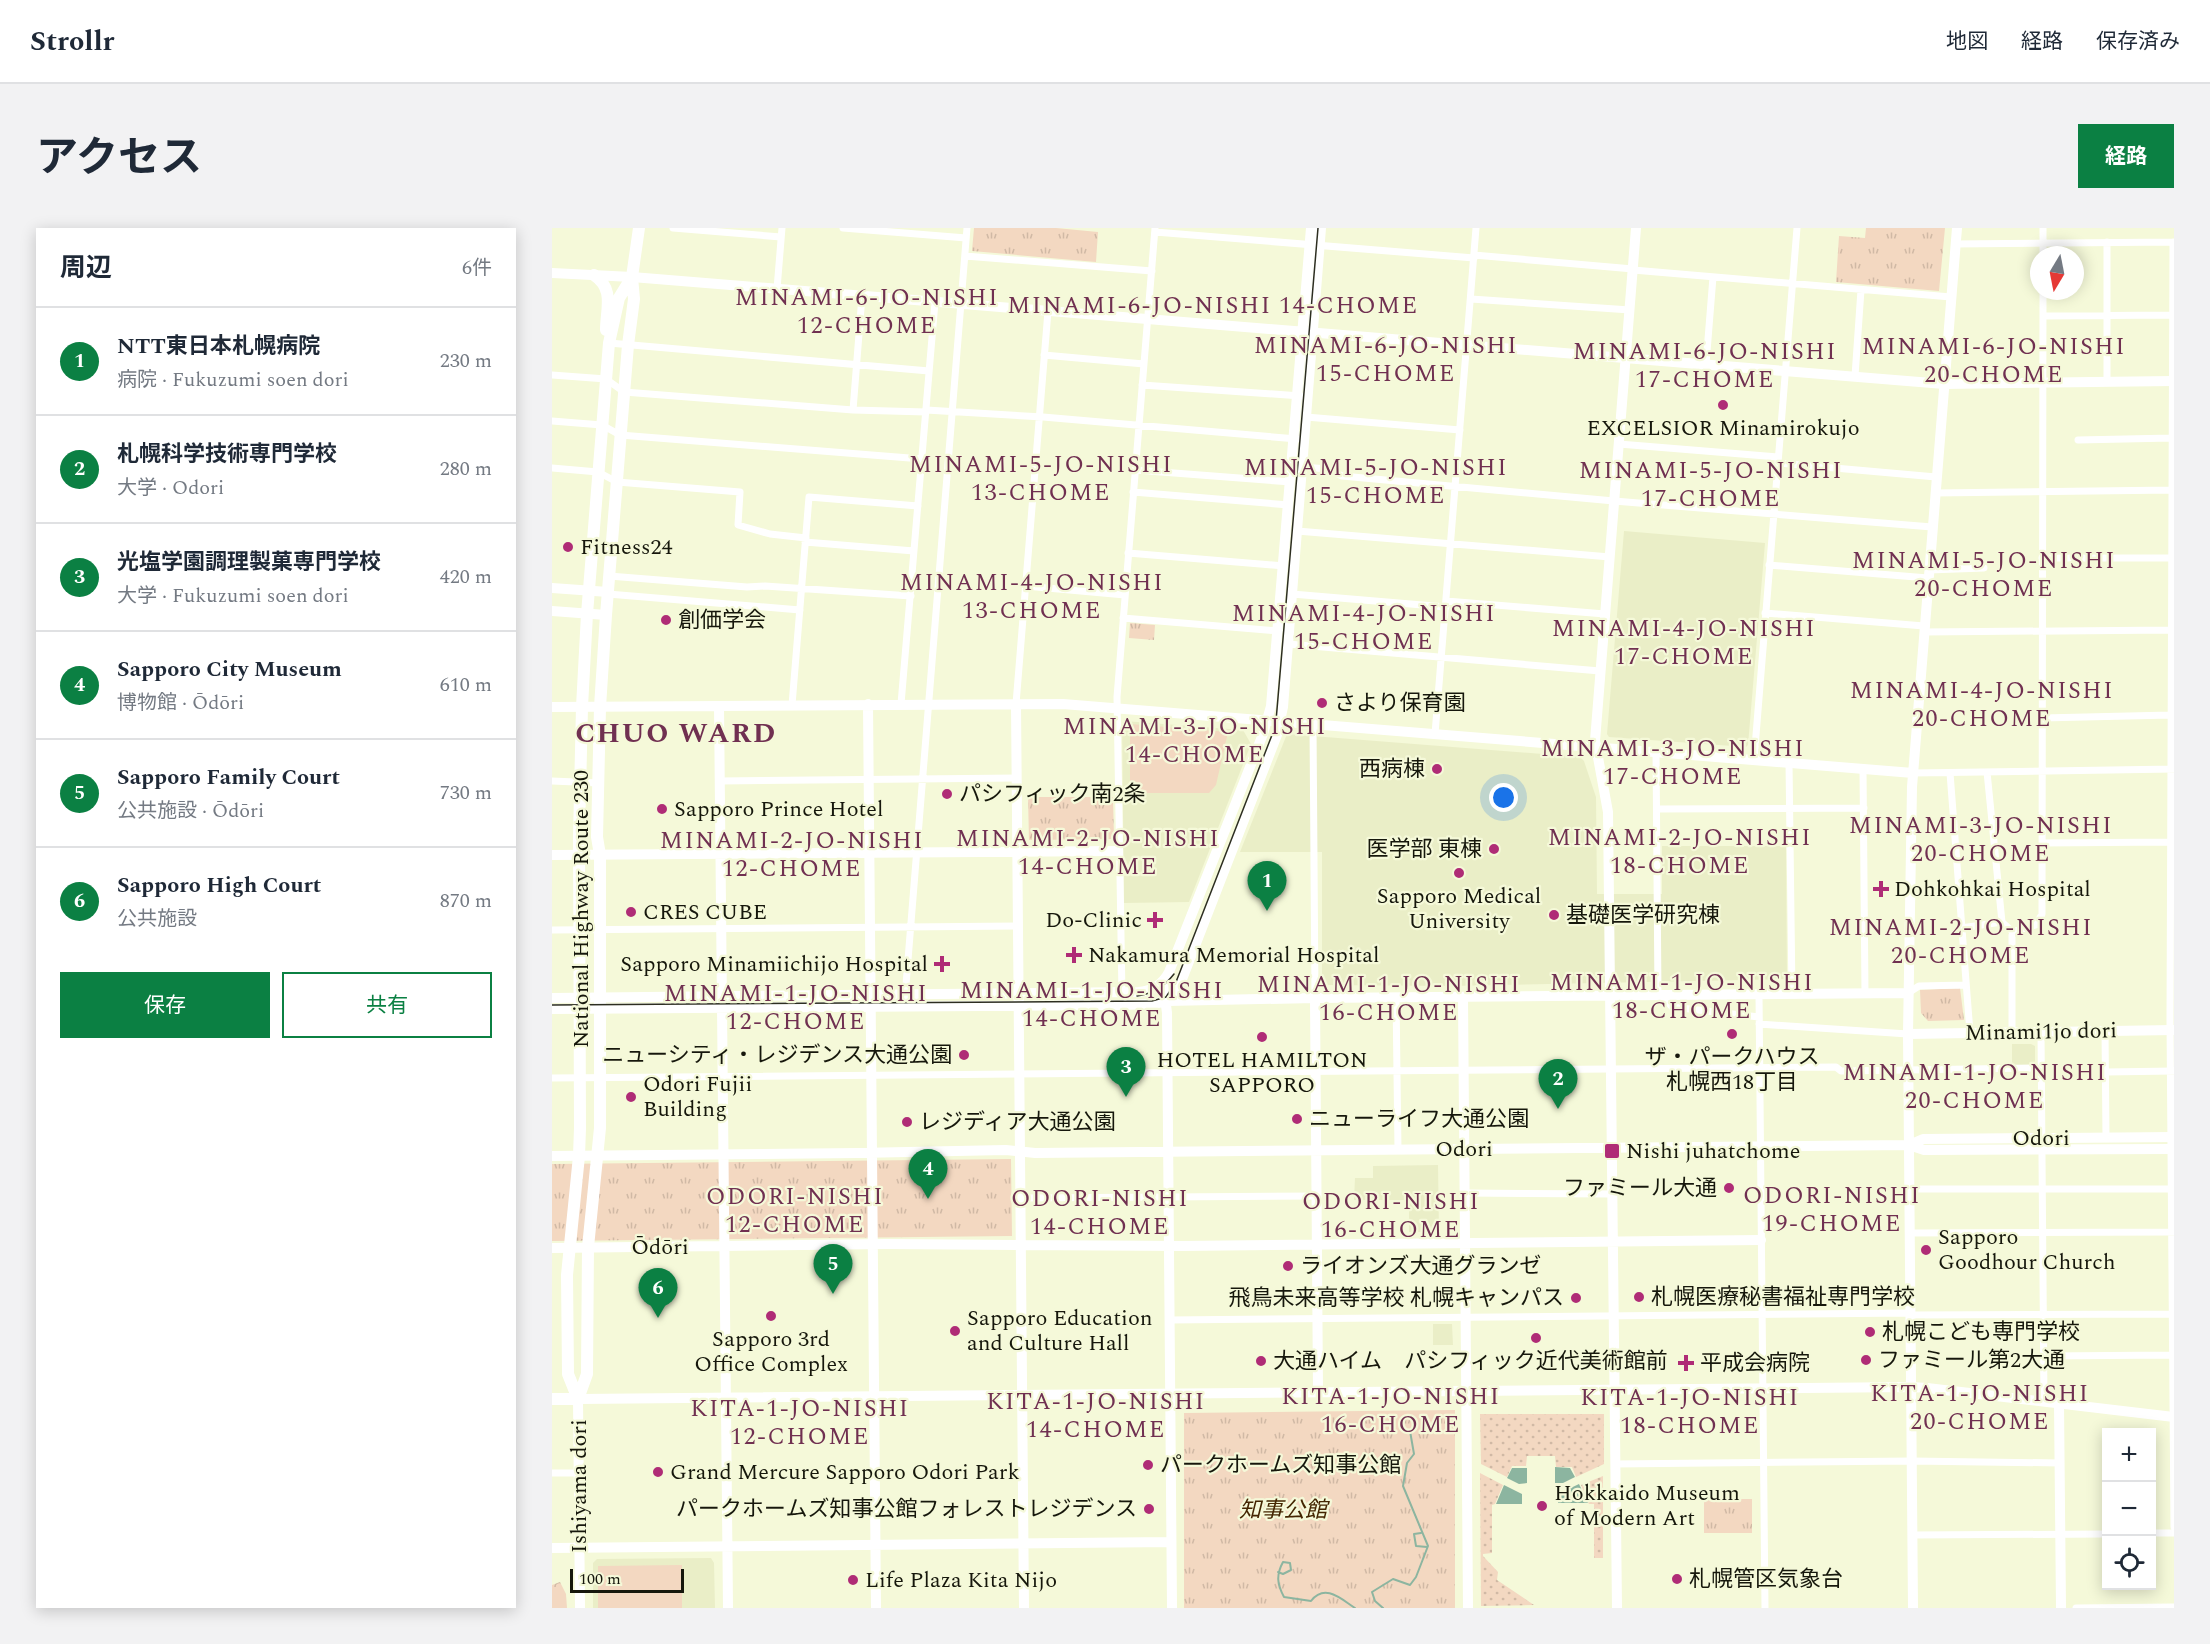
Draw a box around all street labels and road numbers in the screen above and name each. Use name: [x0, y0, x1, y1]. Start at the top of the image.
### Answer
street label: National Highway Route 230: [565, 770, 598, 1048]
street label: Minami1jo dori: [1965, 1014, 2117, 1050]
street label: Odori: [2012, 1122, 2070, 1155]
street label: Odori: [1435, 1133, 1493, 1166]
street label: Ōdōri: [631, 1231, 689, 1264]
street label: Ishiyama dori: [563, 1419, 596, 1553]

